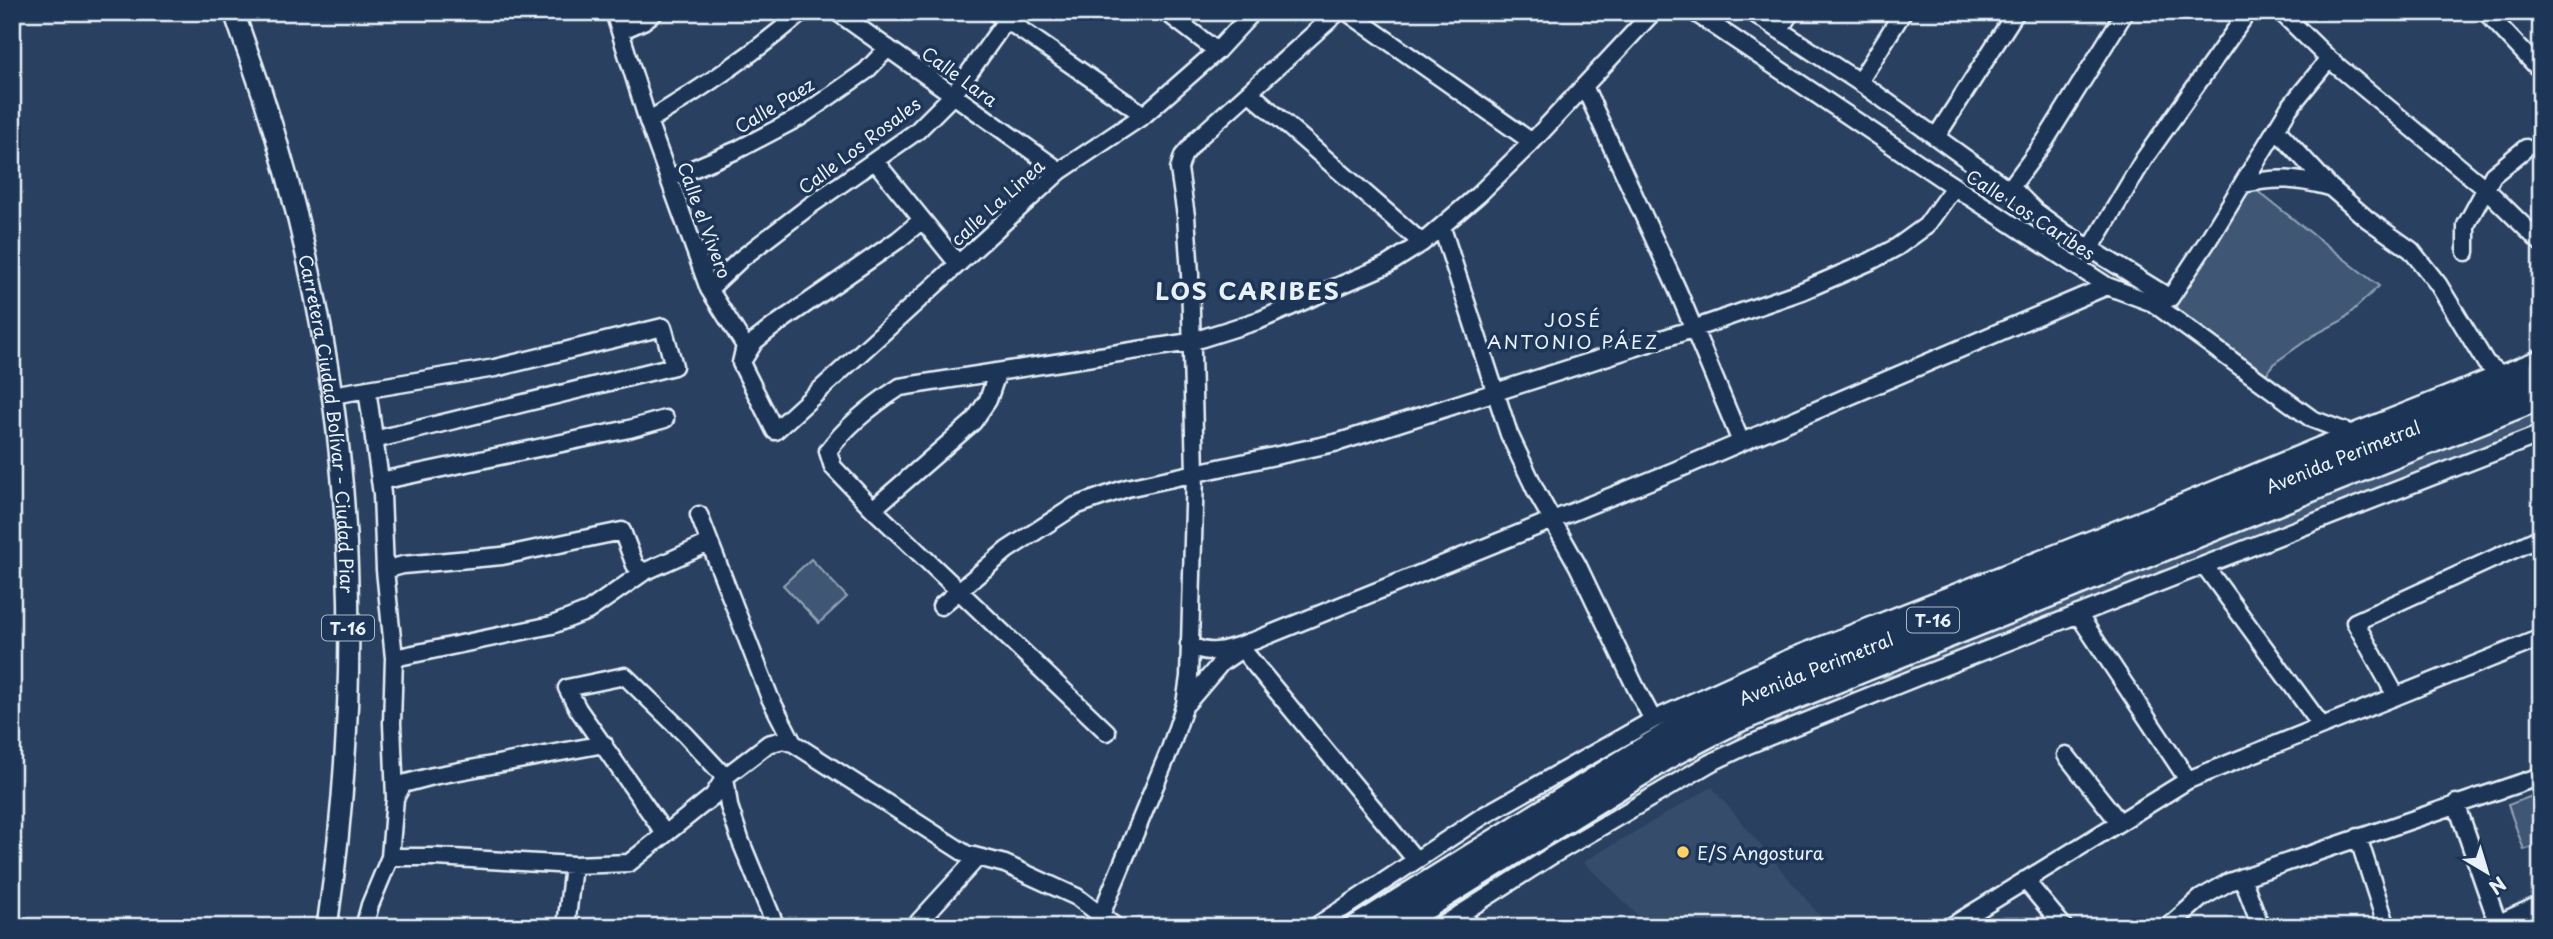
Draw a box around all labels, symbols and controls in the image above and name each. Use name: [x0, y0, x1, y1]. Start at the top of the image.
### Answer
street label: Calle Lara: [916, 39, 1004, 113]
street label: Calle Paez: [729, 70, 819, 139]
street label: Calle Los Rosales: [792, 90, 926, 200]
street label: calle La Linea: [944, 152, 1051, 252]
street label: Calle el Vivero: [671, 158, 739, 282]
street label: Calle Los Caribes: [1961, 162, 2101, 266]
street label: Carretera Ciudad Bolívar - Ciudad Piar: [293, 252, 362, 594]
district label: LOS CARIBES: [1155, 272, 1341, 308]
district label: JOSÉ ANTONIO PÁEZ: [1487, 305, 1659, 355]
street label: Avenida Perimetral: [2261, 413, 2424, 499]
road number: T-16: [1907, 608, 1959, 632]
road number: T-16: [322, 615, 374, 640]
street label: Avenida Perimetral: [1734, 624, 1897, 711]
north arrow: [2452, 838, 2522, 908]
place label: E/S Angostura: [1697, 839, 1824, 866]
marker: E/S Angostura: [1675, 844, 1691, 860]
text: N: [2484, 871, 2513, 902]

